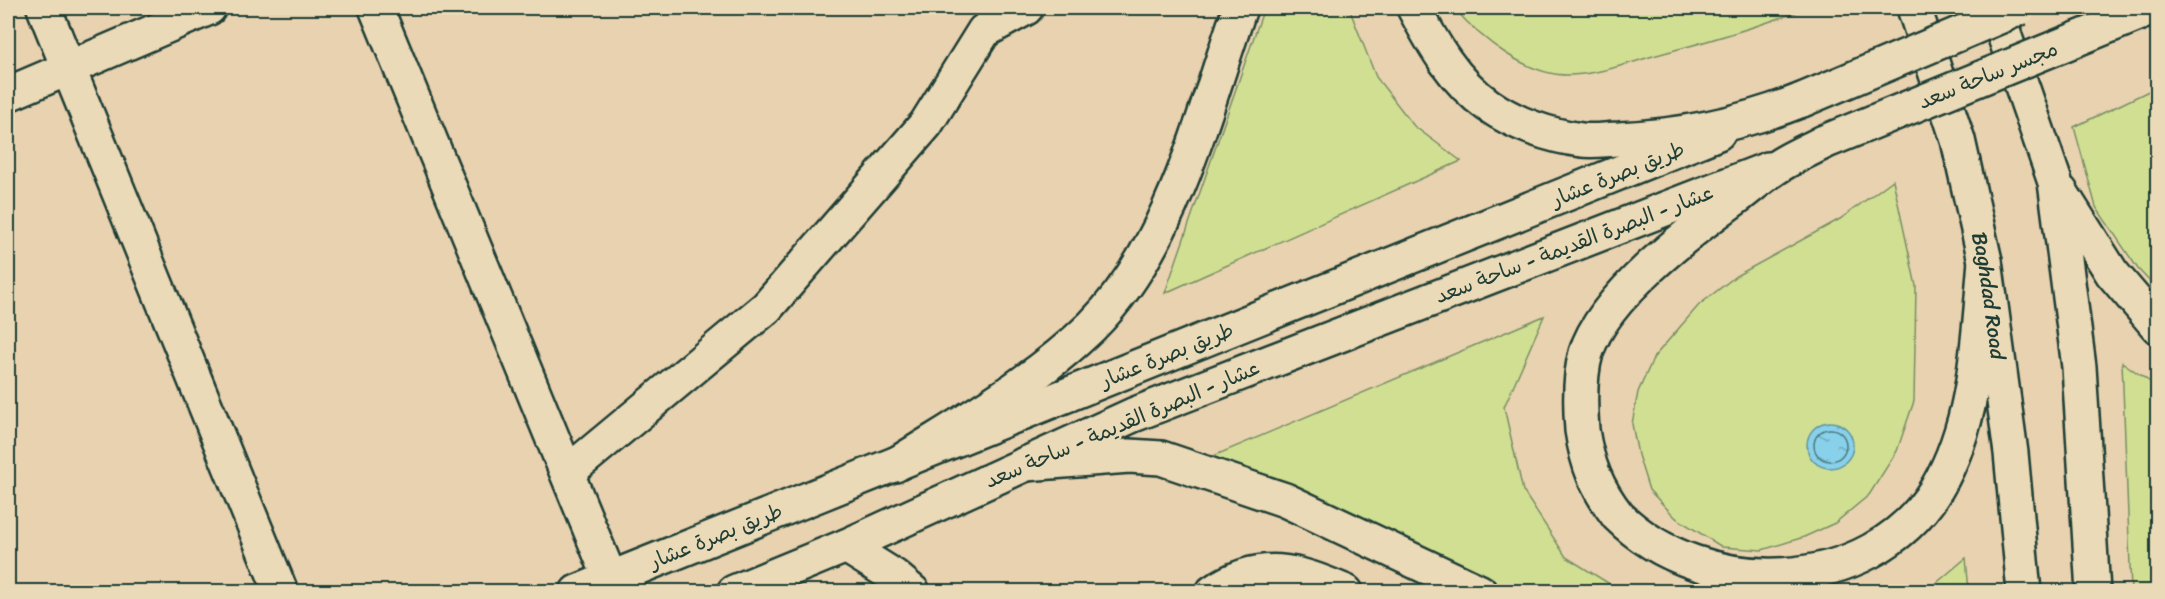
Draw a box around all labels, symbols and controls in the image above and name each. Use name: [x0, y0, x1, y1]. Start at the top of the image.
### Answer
street label: مجسر ساحة سعد: [1912, 30, 2064, 120]
street label: طريق بصرة عشار: [1543, 130, 1691, 219]
street label: عشار - البصرة القديمة - ساحة سعد: [1429, 173, 1719, 315]
street label: Baghdad Road: [1960, 228, 2017, 364]
street label: طريق بصرة عشار: [1092, 311, 1240, 400]
street label: عشار - البصرة القديمة - ساحة سعد: [978, 349, 1266, 499]
street label: طريق بصرة عشار: [641, 492, 789, 581]

